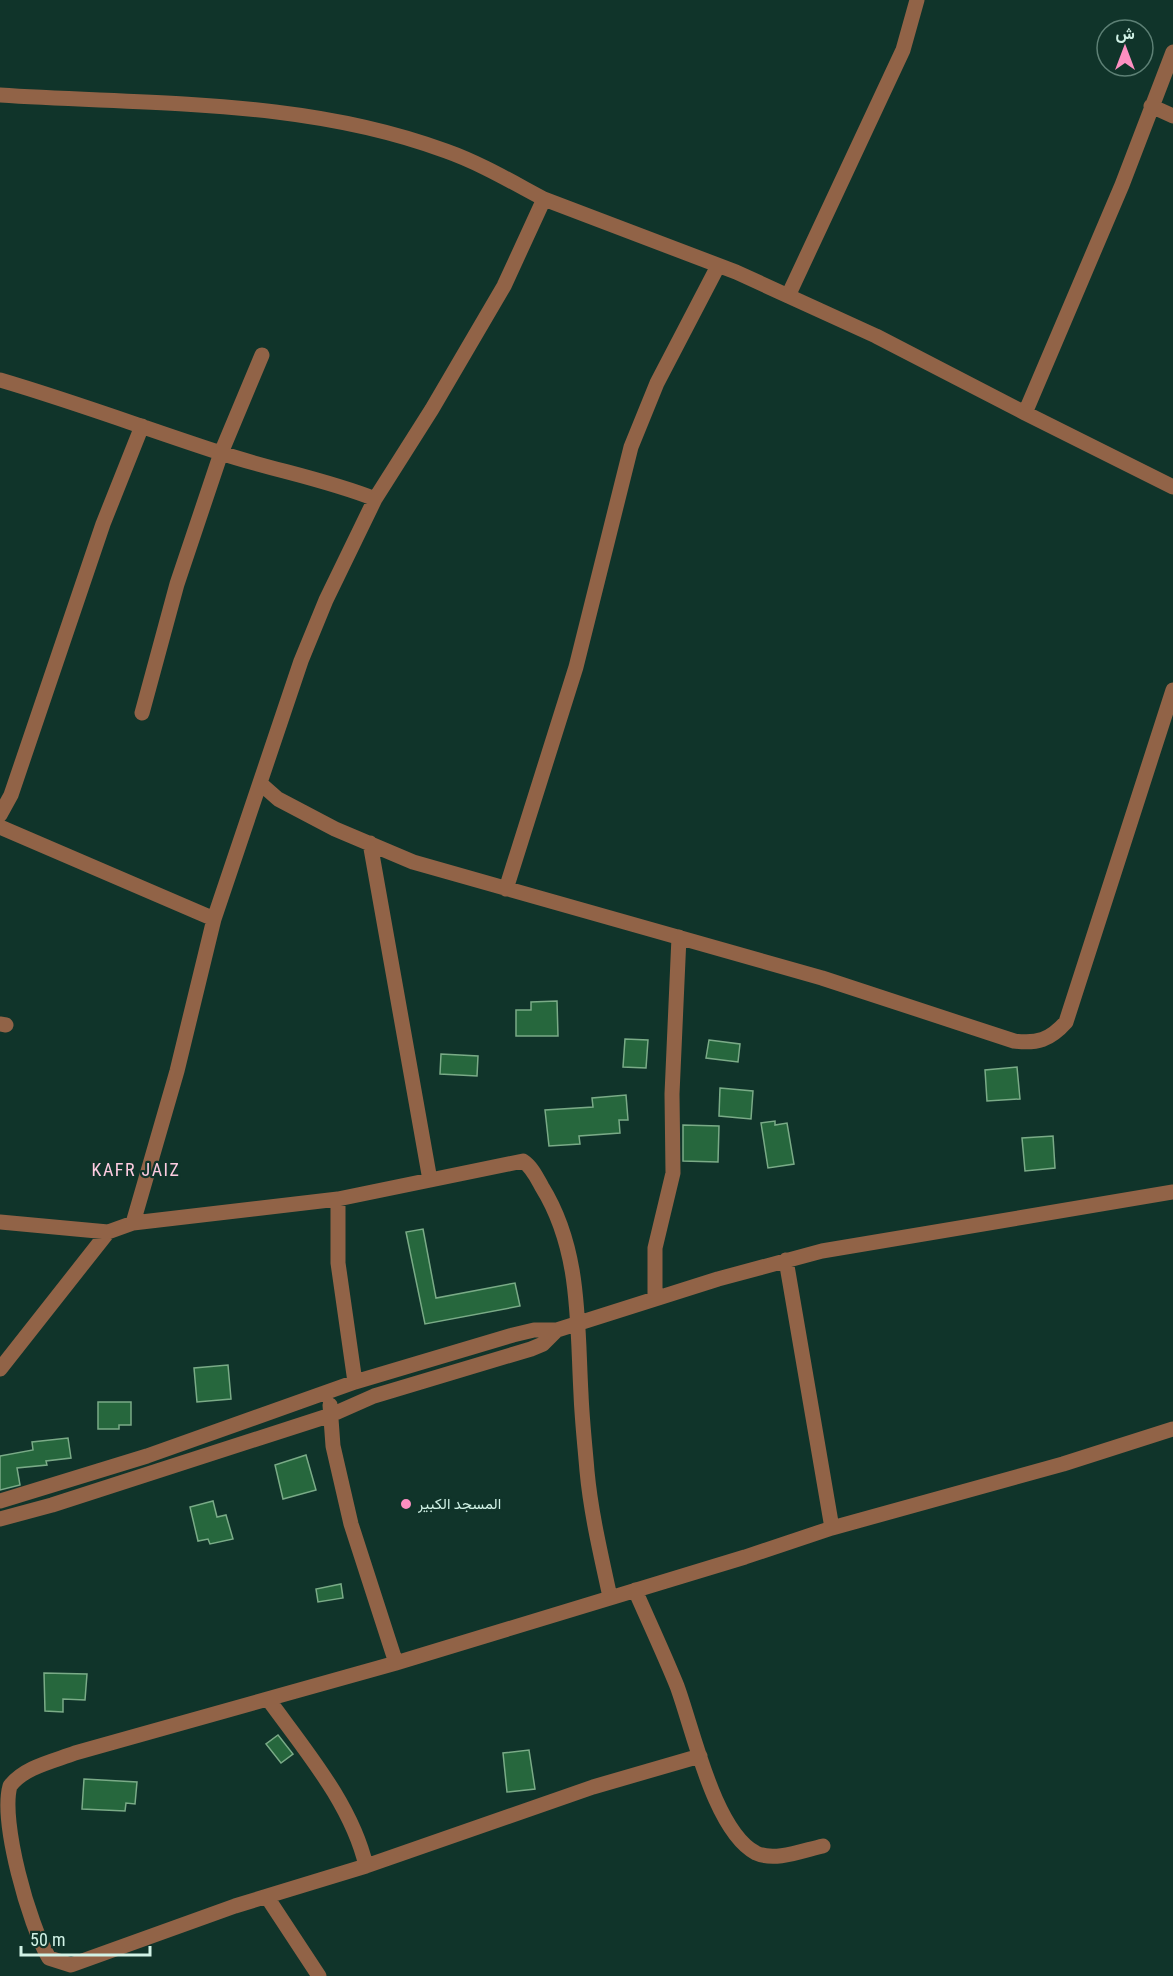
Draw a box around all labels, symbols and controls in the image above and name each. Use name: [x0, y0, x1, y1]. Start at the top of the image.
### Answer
north arrow: [1095, 18, 1155, 78]
text: ش: [1115, 24, 1135, 43]
district label: KAFR JAIZ: [92, 1159, 180, 1180]
place label: المسجد الكبير: [417, 1495, 501, 1513]
marker: المسجد الكبير: [399, 1497, 413, 1511]
scale bar: [21, 1919, 150, 1957]
text: 50 m: [30, 1929, 65, 1950]

